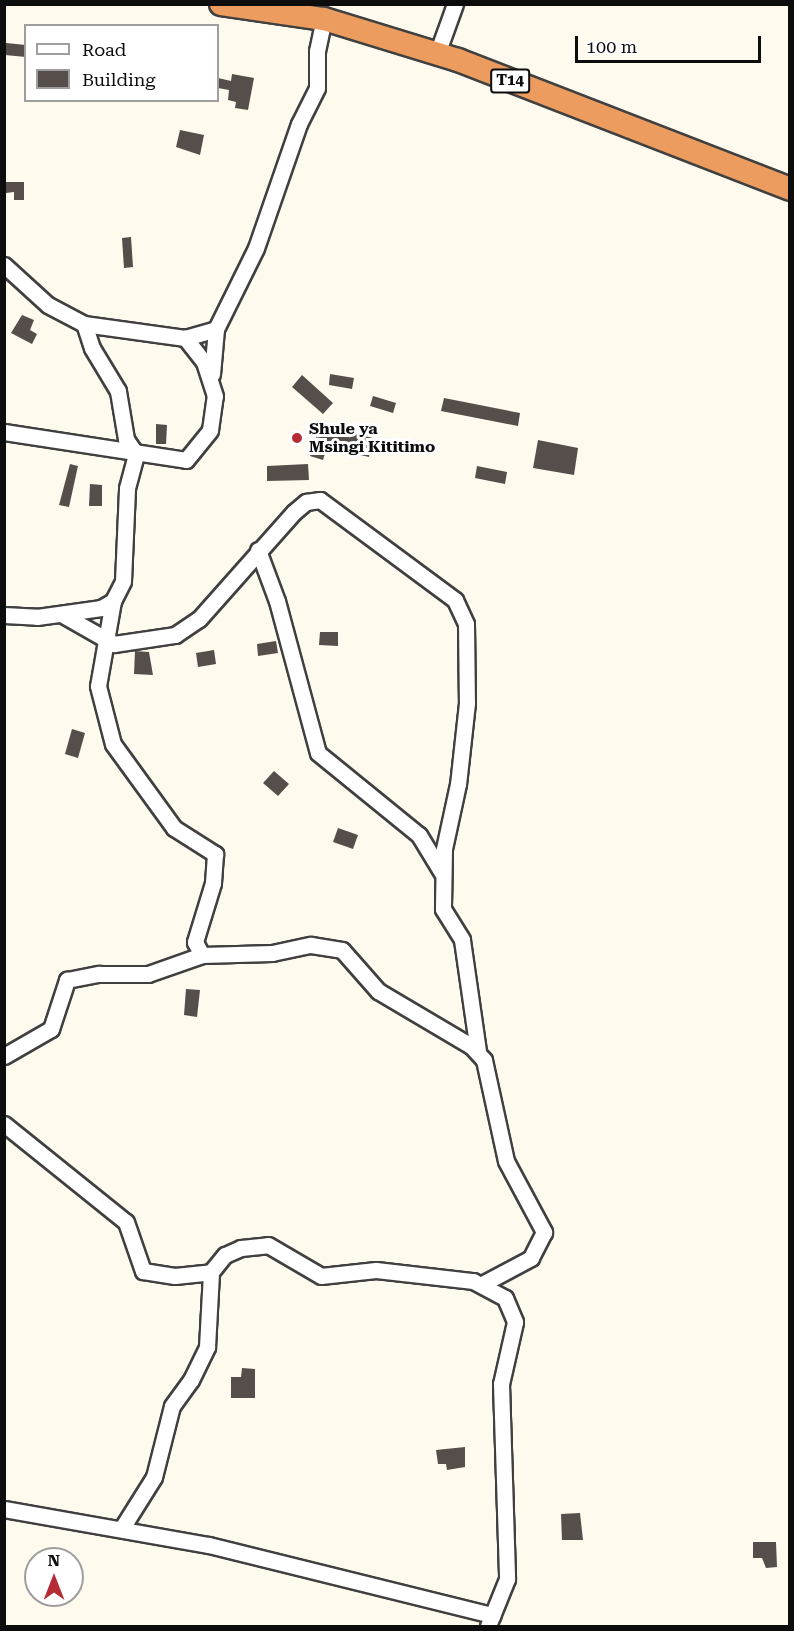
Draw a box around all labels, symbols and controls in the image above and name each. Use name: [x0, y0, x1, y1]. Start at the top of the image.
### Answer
legend: [24, 24, 219, 102]
scale bar: [578, 24, 764, 62]
text: 100 m: [586, 36, 637, 57]
text: Road: [82, 39, 126, 60]
text: Building: [82, 69, 156, 90]
road number: T14: [489, 69, 531, 93]
place label: Shule ya Msingi Kititimo: [309, 419, 435, 457]
marker: Shule ya Msingi Kititimo: [290, 431, 304, 445]
north arrow: [24, 1547, 84, 1607]
text: N: [48, 1551, 60, 1570]

